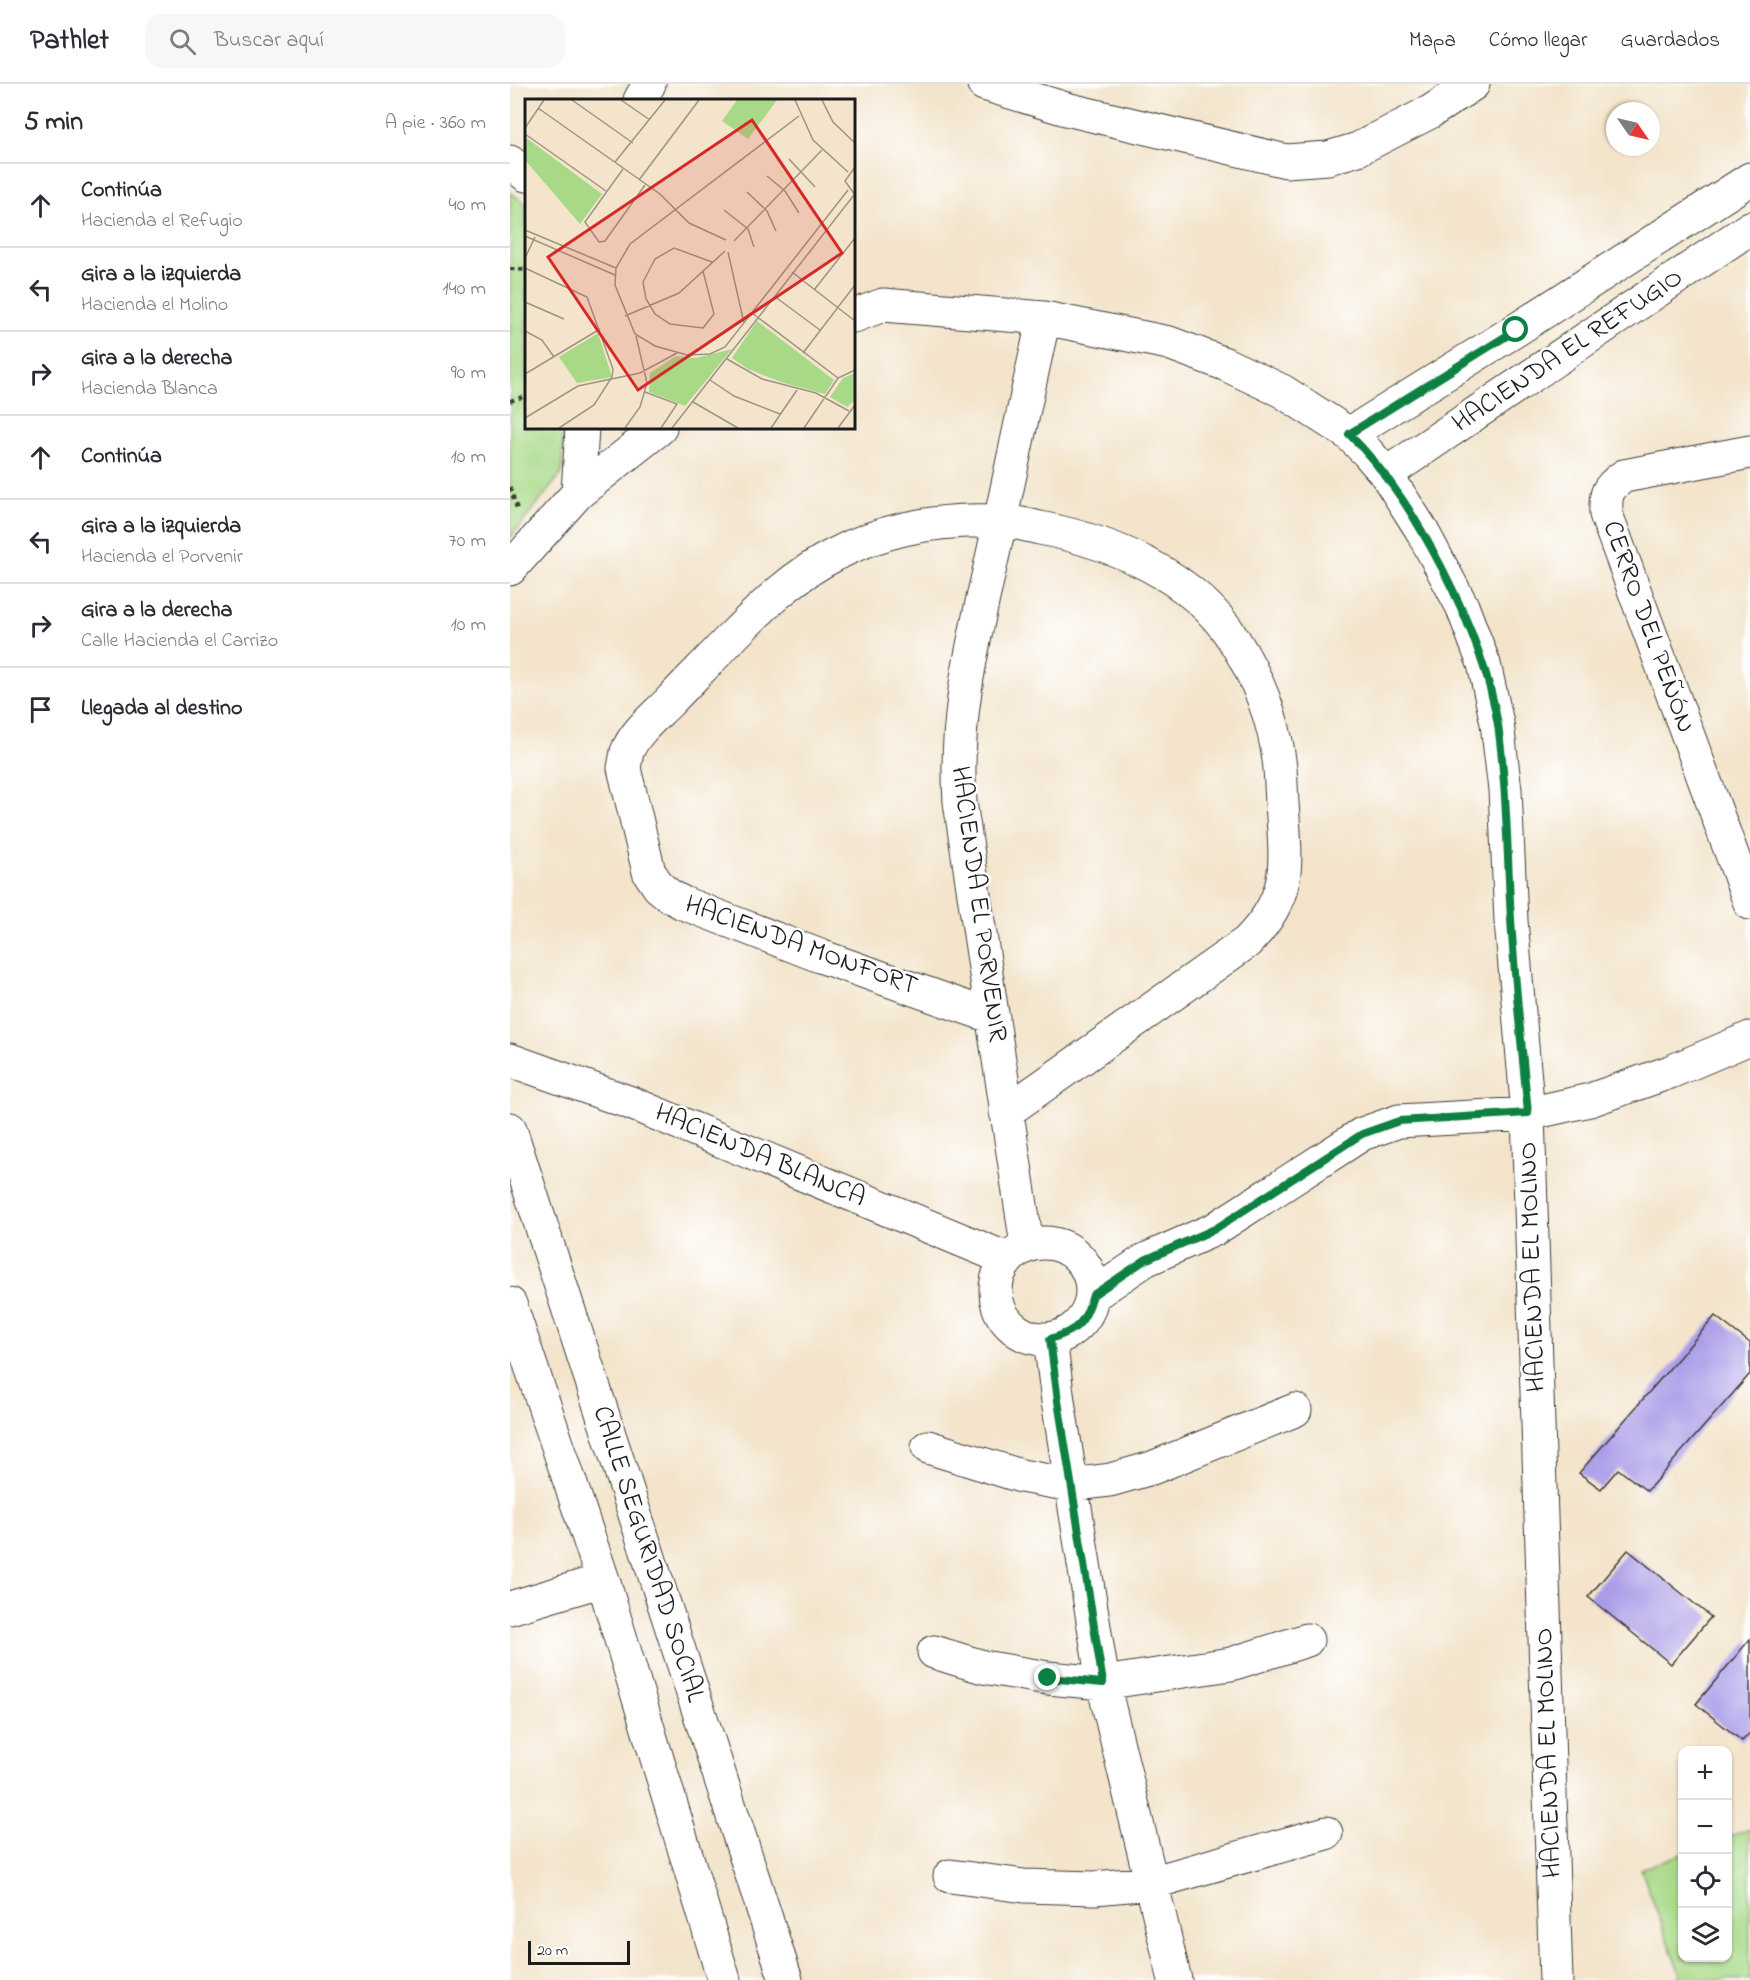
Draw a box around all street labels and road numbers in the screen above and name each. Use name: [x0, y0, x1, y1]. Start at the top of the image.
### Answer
street label: HACIENDA EL REFUGIO: [1445, 259, 1691, 443]
street label: CERRO DEL PEÑÓN: [1591, 515, 1705, 739]
street label: HACIENDA EL PORVENIR: [939, 764, 1017, 1044]
street label: HACIENDA MONFORT: [679, 886, 923, 1006]
street label: HACIENDA BLANCA: [648, 1094, 872, 1218]
street label: HACIENDA EL MOLINO: [1509, 1141, 1557, 1393]
street label: CALLE SEGURIDAD SOCIAL: [582, 1401, 714, 1707]
street label: HACIENDA EL MOLINO: [1525, 1627, 1573, 1879]

